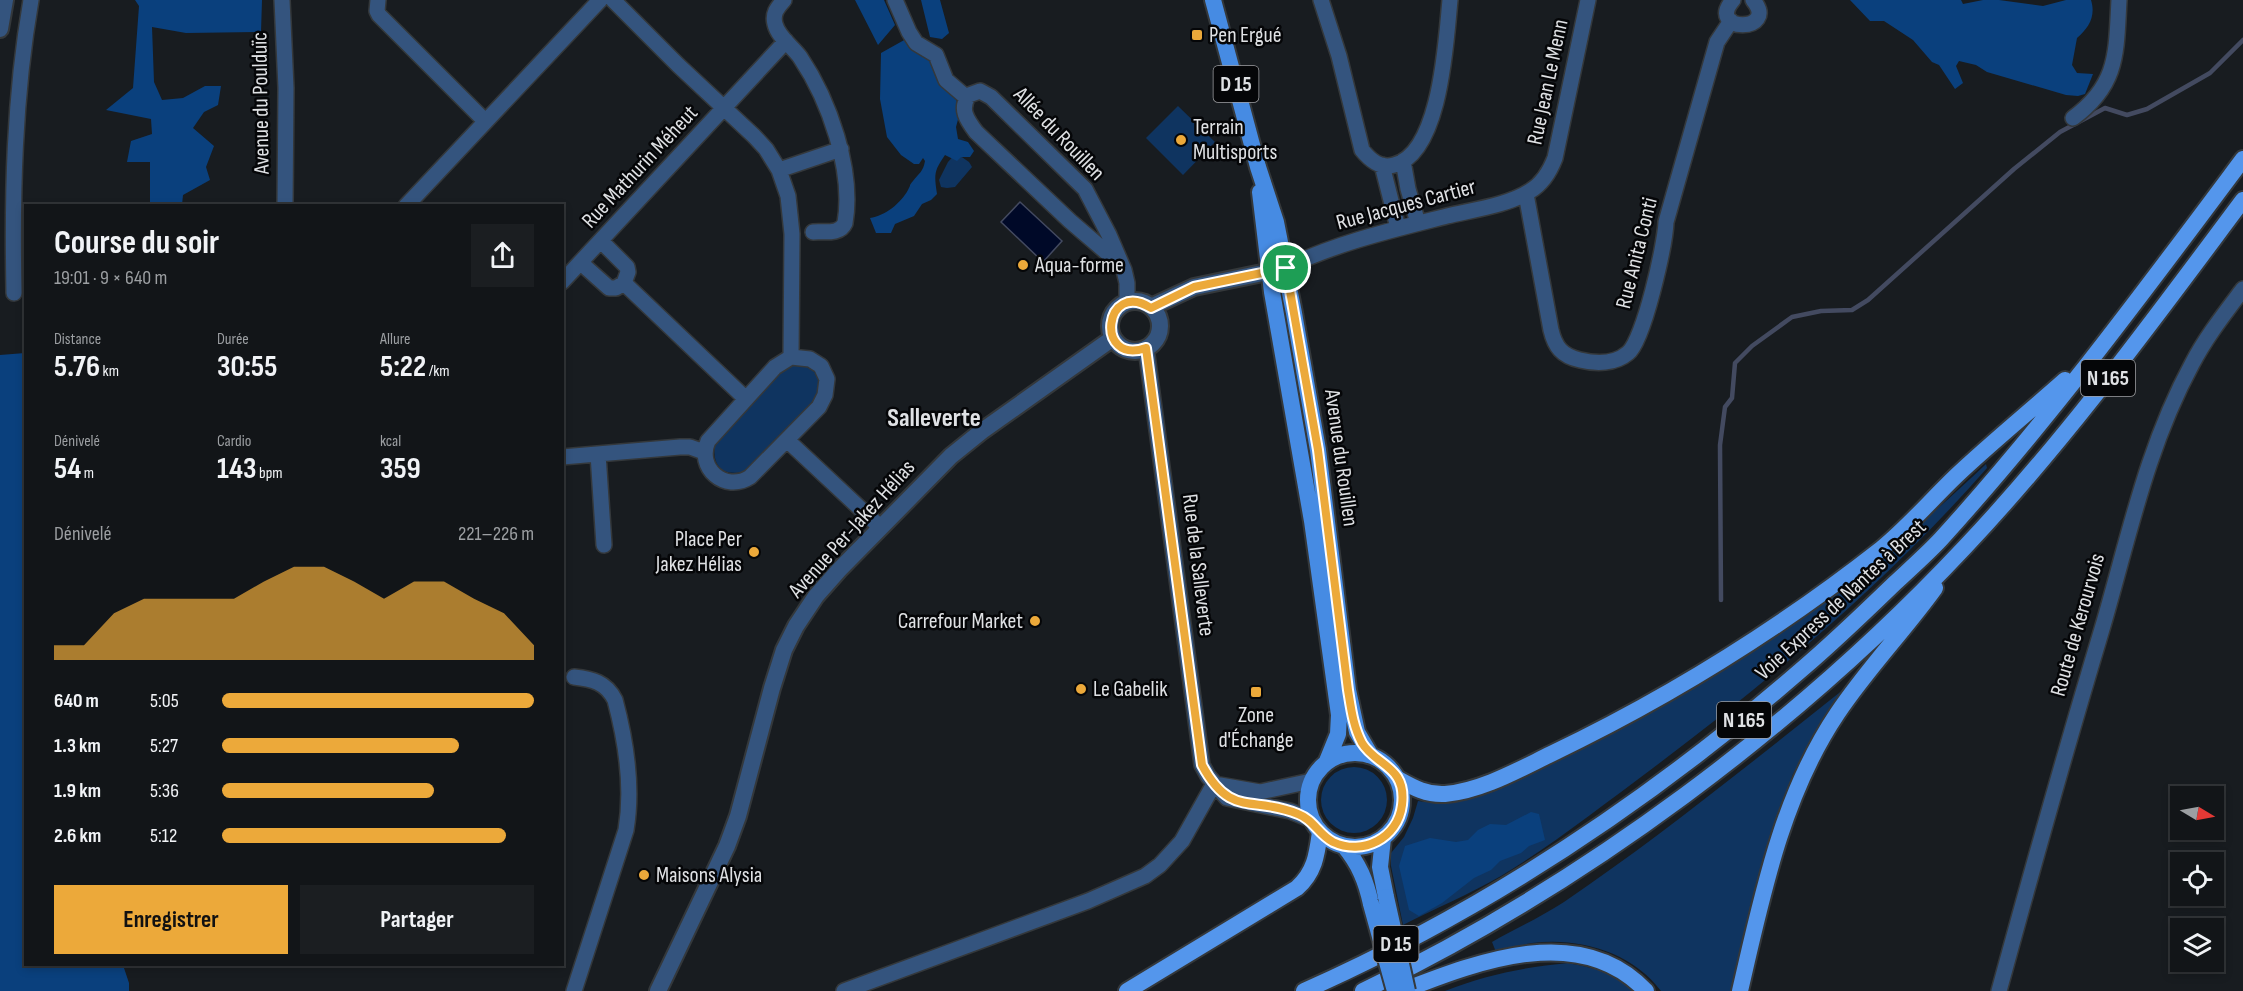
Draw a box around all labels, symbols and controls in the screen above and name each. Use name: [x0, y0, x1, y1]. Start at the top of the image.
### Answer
street label: Rue Jean Le Menn: [1522, 17, 1574, 147]
place label: Pen Ergué: [1209, 22, 1282, 49]
marker: Pen Ergué: [1190, 28, 1204, 42]
street label: Avenue du Poulduïc: [246, 32, 276, 175]
road number: D 15: [1214, 66, 1258, 102]
street label: Allée du Rouillen: [1007, 81, 1110, 186]
street label: Rue Mathurin Méheut: [576, 100, 704, 234]
place label: Terrain Multisports: [1193, 114, 1277, 166]
marker: Terrain Multisports: [1174, 133, 1188, 147]
street label: Rue Jacques Cartier: [1333, 173, 1479, 237]
street label: Rue Anita Conti: [1610, 195, 1664, 311]
text: Course du soir: [54, 223, 219, 263]
button: share: [471, 224, 534, 287]
pin: [1260, 242, 1311, 293]
icon: arrive: [1269, 251, 1302, 284]
place label: Aqua-forme: [1034, 252, 1124, 279]
marker: Aqua-forme: [1016, 258, 1030, 272]
text: 19:01 · 9 × 640 m: [54, 266, 167, 290]
text: Distance: [54, 330, 101, 349]
text: Durée: [217, 330, 249, 349]
text: Allure: [380, 330, 410, 349]
text: 5.76: [54, 349, 100, 385]
text: 30:55: [217, 349, 277, 385]
text: 5:22: [380, 349, 426, 385]
road number: N 165: [2081, 360, 2135, 396]
text: km: [100, 362, 119, 381]
text: /km: [426, 362, 450, 381]
street label: Avenue du Rouillen: [1318, 387, 1364, 528]
district label: Salleverte: [887, 403, 981, 434]
text: Dénivelé: [54, 432, 100, 451]
text: Cardio: [217, 432, 251, 451]
text: kcal: [380, 432, 401, 451]
text: 54: [54, 451, 81, 487]
text: 143: [217, 451, 256, 487]
text: 359: [380, 451, 421, 487]
street label: Avenue Per-Jakez Hélias: [782, 454, 921, 604]
text: m: [81, 464, 94, 483]
text: bpm: [256, 464, 283, 483]
street label: Rue de la Salleverte: [1176, 492, 1220, 638]
street label: Voie Express de Nantes à Brest: [1750, 514, 1932, 686]
text: Dénivelé: [54, 522, 112, 546]
text: 221–226 m: [458, 522, 534, 546]
place label: Place Per Jakez Hélias: [655, 526, 742, 578]
marker: Place Per Jakez Hélias: [747, 545, 761, 559]
street label: Route de Kerourvois: [2045, 550, 2111, 700]
place label: Carrefour Market: [898, 608, 1023, 635]
marker: Carrefour Market: [1028, 614, 1042, 628]
place label: Le Gabelik: [1093, 676, 1168, 703]
marker: Le Gabelik: [1074, 682, 1088, 696]
marker: Zone d'Échange: [1249, 685, 1263, 699]
text: 640 m: [54, 689, 99, 713]
text: 5:05: [150, 689, 179, 713]
place label: Zone d'Échange: [1218, 702, 1294, 754]
road number: N 165: [1717, 702, 1771, 738]
text: 1.3 km: [54, 734, 101, 758]
text: 5:27: [150, 734, 178, 758]
text: 1.9 km: [54, 779, 101, 803]
text: 5:36: [150, 779, 179, 803]
north arrow: [2170, 786, 2224, 840]
map controls: [2170, 786, 2224, 972]
text: 2.6 km: [54, 824, 101, 848]
text: 5:12: [150, 824, 177, 848]
button: locate: [2170, 852, 2224, 906]
place label: Maisons Alysia: [656, 862, 762, 889]
marker: Maisons Alysia: [637, 868, 651, 882]
button: Enregistrer: [54, 885, 288, 954]
button: Partager: [300, 885, 534, 954]
button: layers: [2170, 918, 2224, 972]
road number: D 15: [1374, 926, 1418, 962]

